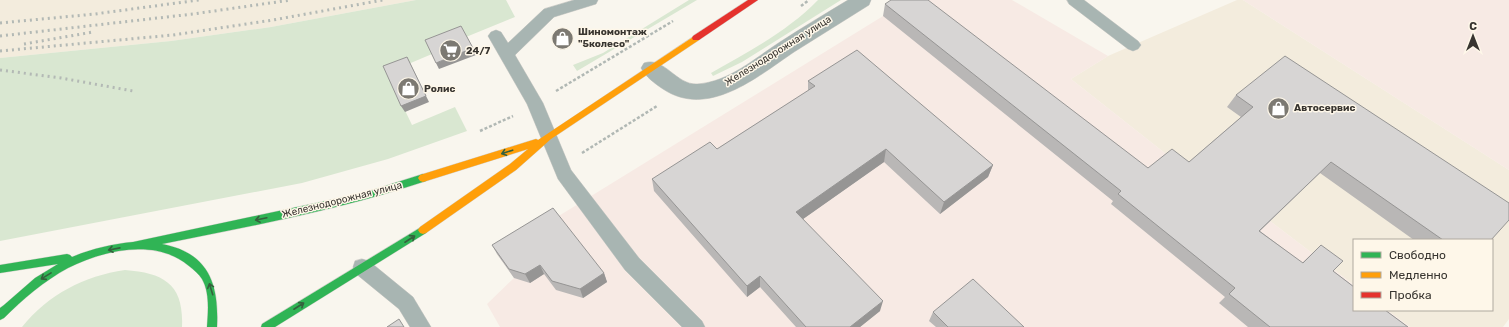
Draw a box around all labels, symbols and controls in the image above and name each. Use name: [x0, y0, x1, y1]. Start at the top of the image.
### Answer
street label: Железнодорожная улица: [722, 13, 834, 89]
north arrow: [1453, 16, 1493, 56]
text: С: [1469, 20, 1477, 33]
shop icon: Шиномонтаж "5колесо": [550, 25, 576, 51]
place label: Шиномонтаж "5колесо": [578, 26, 647, 50]
supermarket icon: 24/7: [438, 38, 464, 64]
place label: 24/7: [466, 45, 491, 57]
shop icon: Ролис: [396, 76, 422, 102]
place label: Ролис: [424, 83, 455, 95]
shop icon: Автосервис: [1265, 95, 1291, 121]
place label: Автосервис: [1294, 102, 1355, 114]
one-way arrow: [501, 149, 514, 156]
street label: Железнодорожная улица: [281, 179, 403, 221]
one-way arrow: [254, 216, 267, 224]
one-way arrow: [404, 234, 416, 242]
legend: [1353, 239, 1493, 311]
one-way arrow: [108, 245, 121, 253]
text: Свободно: [1389, 248, 1446, 262]
text: Медленно: [1389, 268, 1448, 282]
one-way arrow: [41, 272, 52, 280]
one-way arrow: [207, 282, 214, 295]
text: Пробка: [1389, 288, 1432, 302]
one-way arrow: [293, 302, 304, 310]

